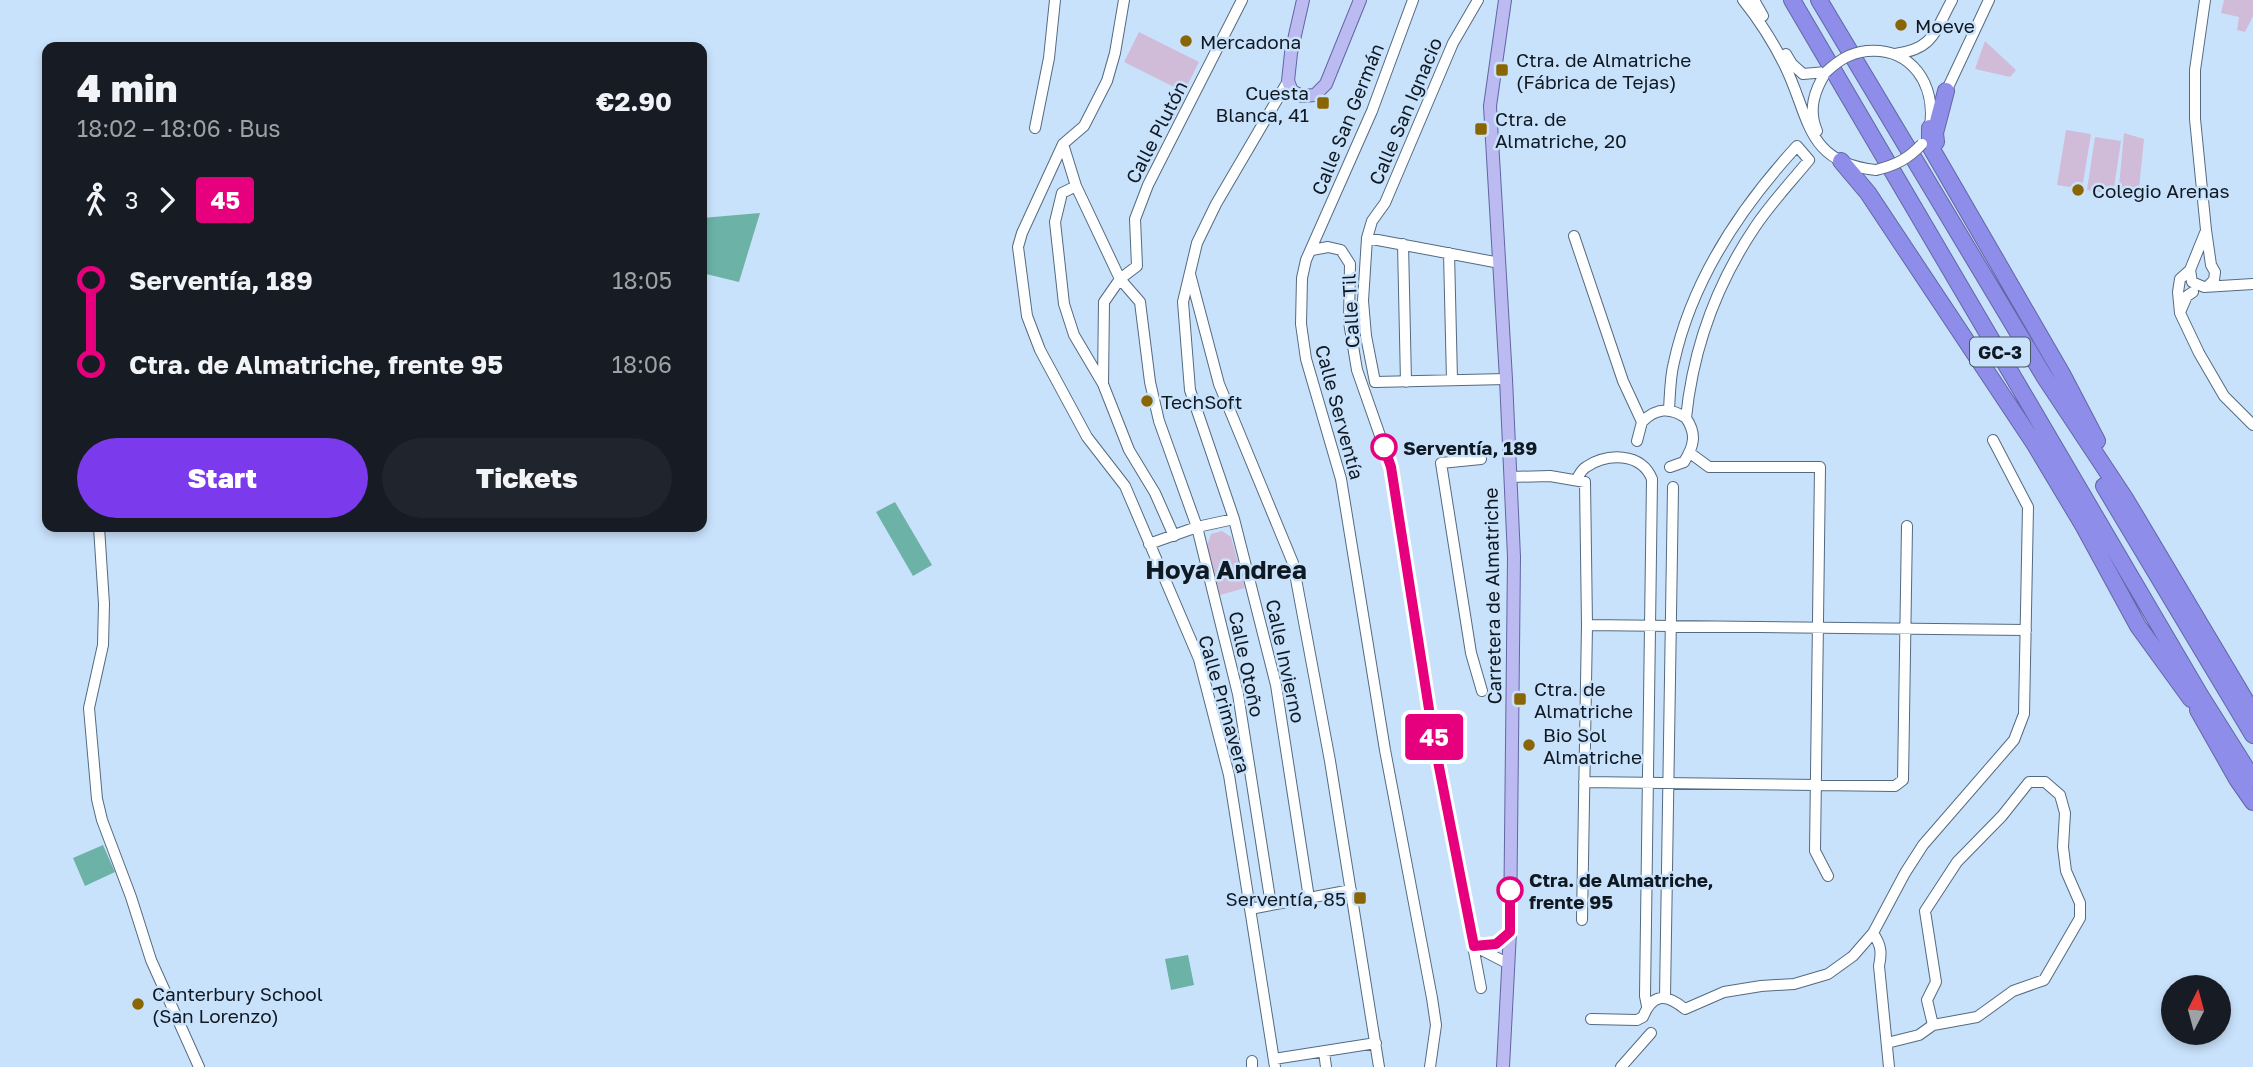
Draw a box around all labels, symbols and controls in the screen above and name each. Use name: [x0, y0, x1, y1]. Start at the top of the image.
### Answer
place label: Moeve: [1915, 14, 1975, 37]
marker: Moeve: [1893, 17, 1909, 33]
place label: Mercadona: [1200, 30, 1301, 53]
marker: Mercadona: [1178, 33, 1194, 49]
street label: Calle San Ignacio: [1364, 34, 1446, 188]
street label: Calle San Germán: [1306, 40, 1388, 198]
place label: Ctra. de Almatriche (Fábrica de Tejas): [1516, 48, 1691, 93]
marker: Ctra. de Almatriche (Fábrica de Tejas): [1494, 62, 1510, 78]
text: 4 min: [77, 65, 178, 110]
street label: Calle Plutón: [1120, 77, 1192, 187]
place label: Cuesta Blanca, 41: [1215, 81, 1309, 126]
text: €2.90: [596, 86, 672, 117]
marker: Cuesta Blanca, 41: [1315, 95, 1331, 111]
place label: Ctra. de Almatriche, 20: [1495, 107, 1627, 152]
text: 18:02 – 18:06 · Bus: [77, 114, 281, 142]
marker: Ctra. de Almatriche, 20: [1473, 121, 1489, 137]
place label: Colegio Arenas: [2092, 179, 2230, 202]
icon: walk: [77, 181, 115, 219]
icon: forward: [148, 181, 186, 219]
marker: Colegio Arenas: [2070, 182, 2086, 198]
text: 45: [210, 185, 240, 214]
text: 3: [125, 186, 138, 214]
text: Serventía, 189: [129, 265, 313, 296]
text: 18:05: [612, 266, 672, 294]
street label: Calle Til: [1337, 273, 1363, 349]
road number: GC-3: [1970, 338, 2030, 366]
street label: Calle Serventía: [1311, 342, 1369, 482]
text: Ctra. de Almatriche, frente 95: [129, 349, 503, 380]
text: 18:06: [612, 350, 672, 378]
place label: TechSoft: [1161, 390, 1242, 413]
marker: TechSoft: [1139, 393, 1155, 409]
marker: Serventía, 189: [1371, 434, 1397, 460]
place label: Serventía, 189: [1403, 436, 1537, 459]
button: Start: [77, 438, 368, 518]
button: Tickets: [382, 438, 672, 518]
street label: Carretera de Almatriche: [1479, 487, 1505, 705]
district label: Hoya Andrea: [1145, 554, 1307, 585]
street label: Calle Invierno: [1262, 597, 1310, 725]
street label: Calle Otoño: [1225, 609, 1269, 719]
street label: Calle Primavera: [1194, 632, 1256, 776]
place label: Ctra. de Almatriche: [1534, 677, 1633, 722]
marker: Ctra. de Almatriche: [1512, 691, 1528, 707]
line badge: 45: [1402, 714, 1466, 760]
text: 45: [1419, 722, 1449, 751]
place label: Bio Sol Almatriche: [1543, 723, 1642, 768]
marker: Bio Sol Almatriche: [1521, 737, 1537, 753]
place label: Ctra. de Almatriche, frente 95: [1529, 868, 1714, 913]
marker: Ctra. de Almatriche, frente 95: [1497, 877, 1523, 903]
place label: Serventía, 85: [1226, 887, 1346, 910]
marker: Serventía, 85: [1352, 890, 1368, 906]
north arrow: [2161, 975, 2231, 1045]
map controls: [2161, 975, 2231, 1045]
place label: Canterbury School (San Lorenzo): [152, 982, 323, 1027]
marker: Canterbury School (San Lorenzo): [130, 996, 146, 1012]

